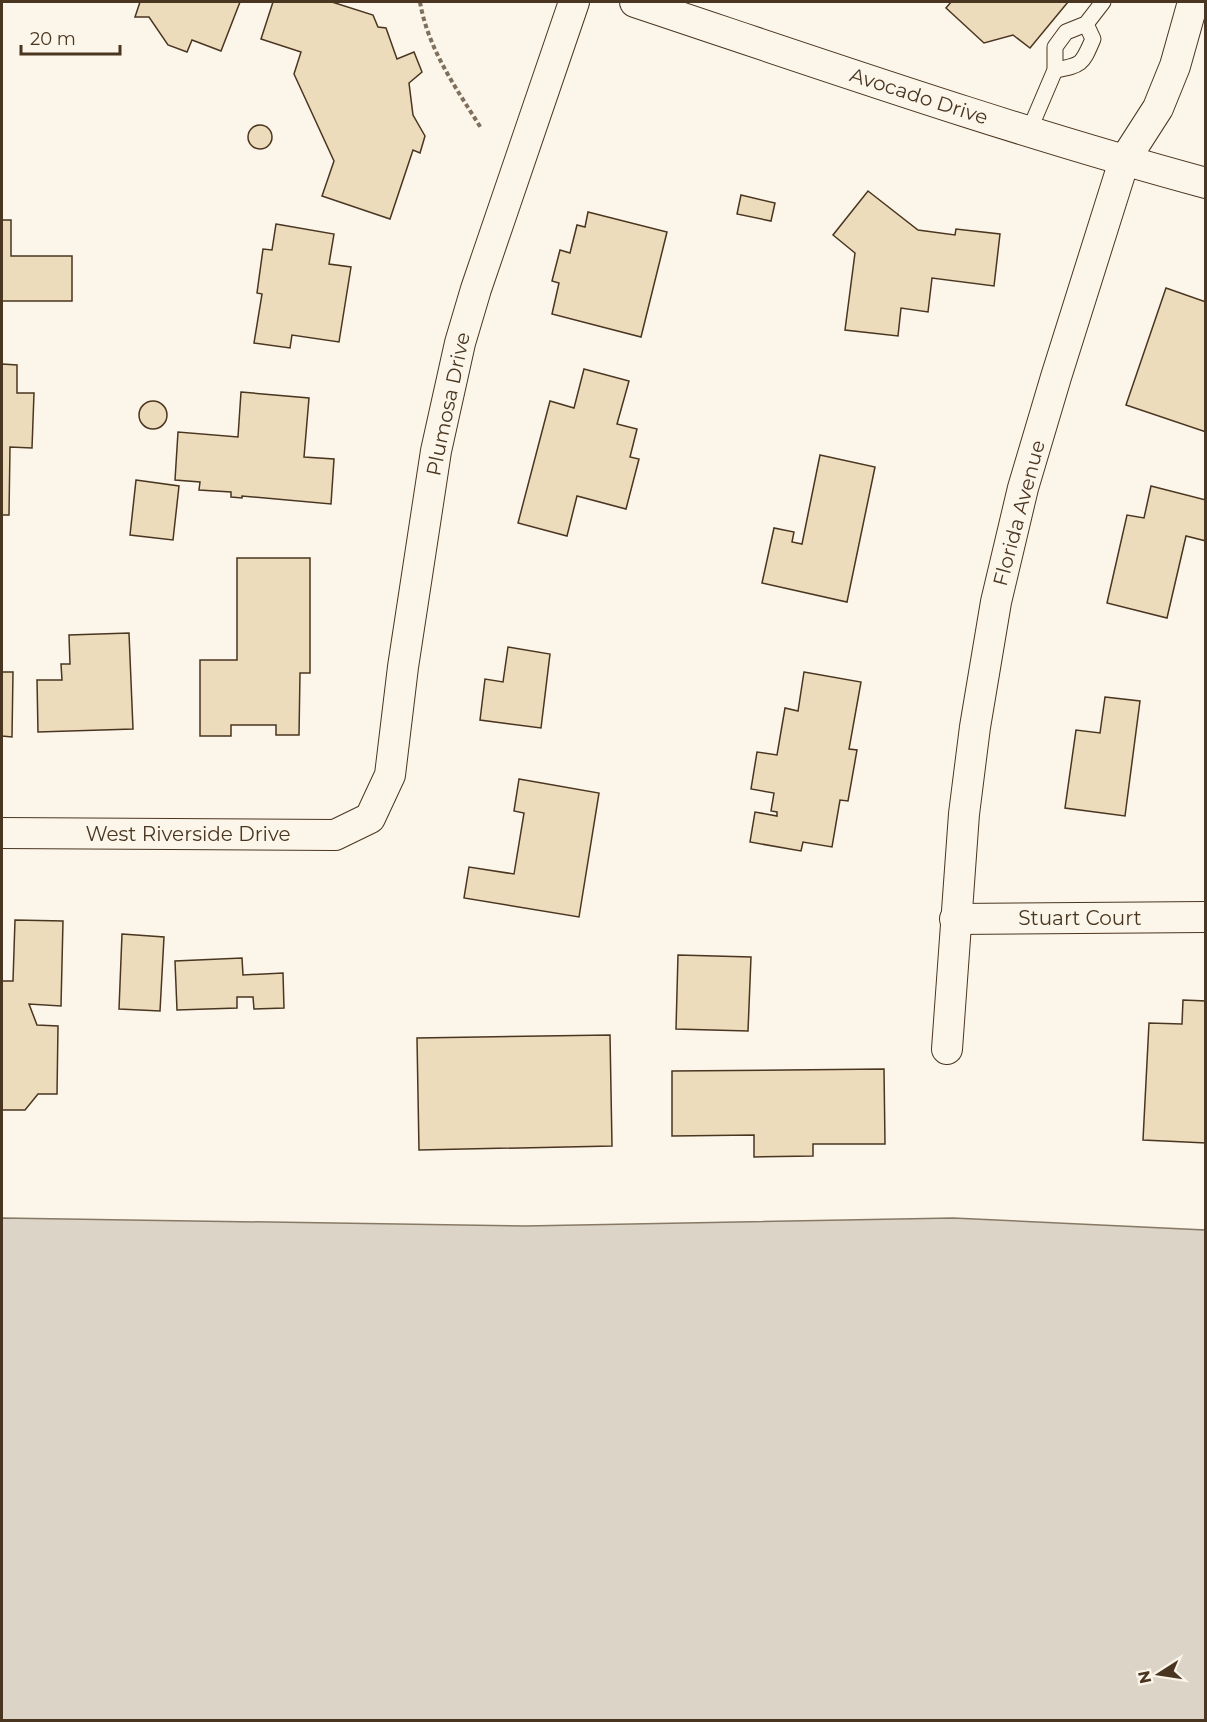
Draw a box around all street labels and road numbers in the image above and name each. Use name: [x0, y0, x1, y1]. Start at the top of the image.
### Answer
street label: Avocado Drive: [847, 62, 991, 130]
street label: Plumosa Drive: [421, 330, 475, 478]
street label: Florida Avenue: [988, 437, 1050, 589]
street label: West Riverside Drive: [85, 822, 291, 846]
street label: Stuart Court: [1018, 906, 1142, 930]

